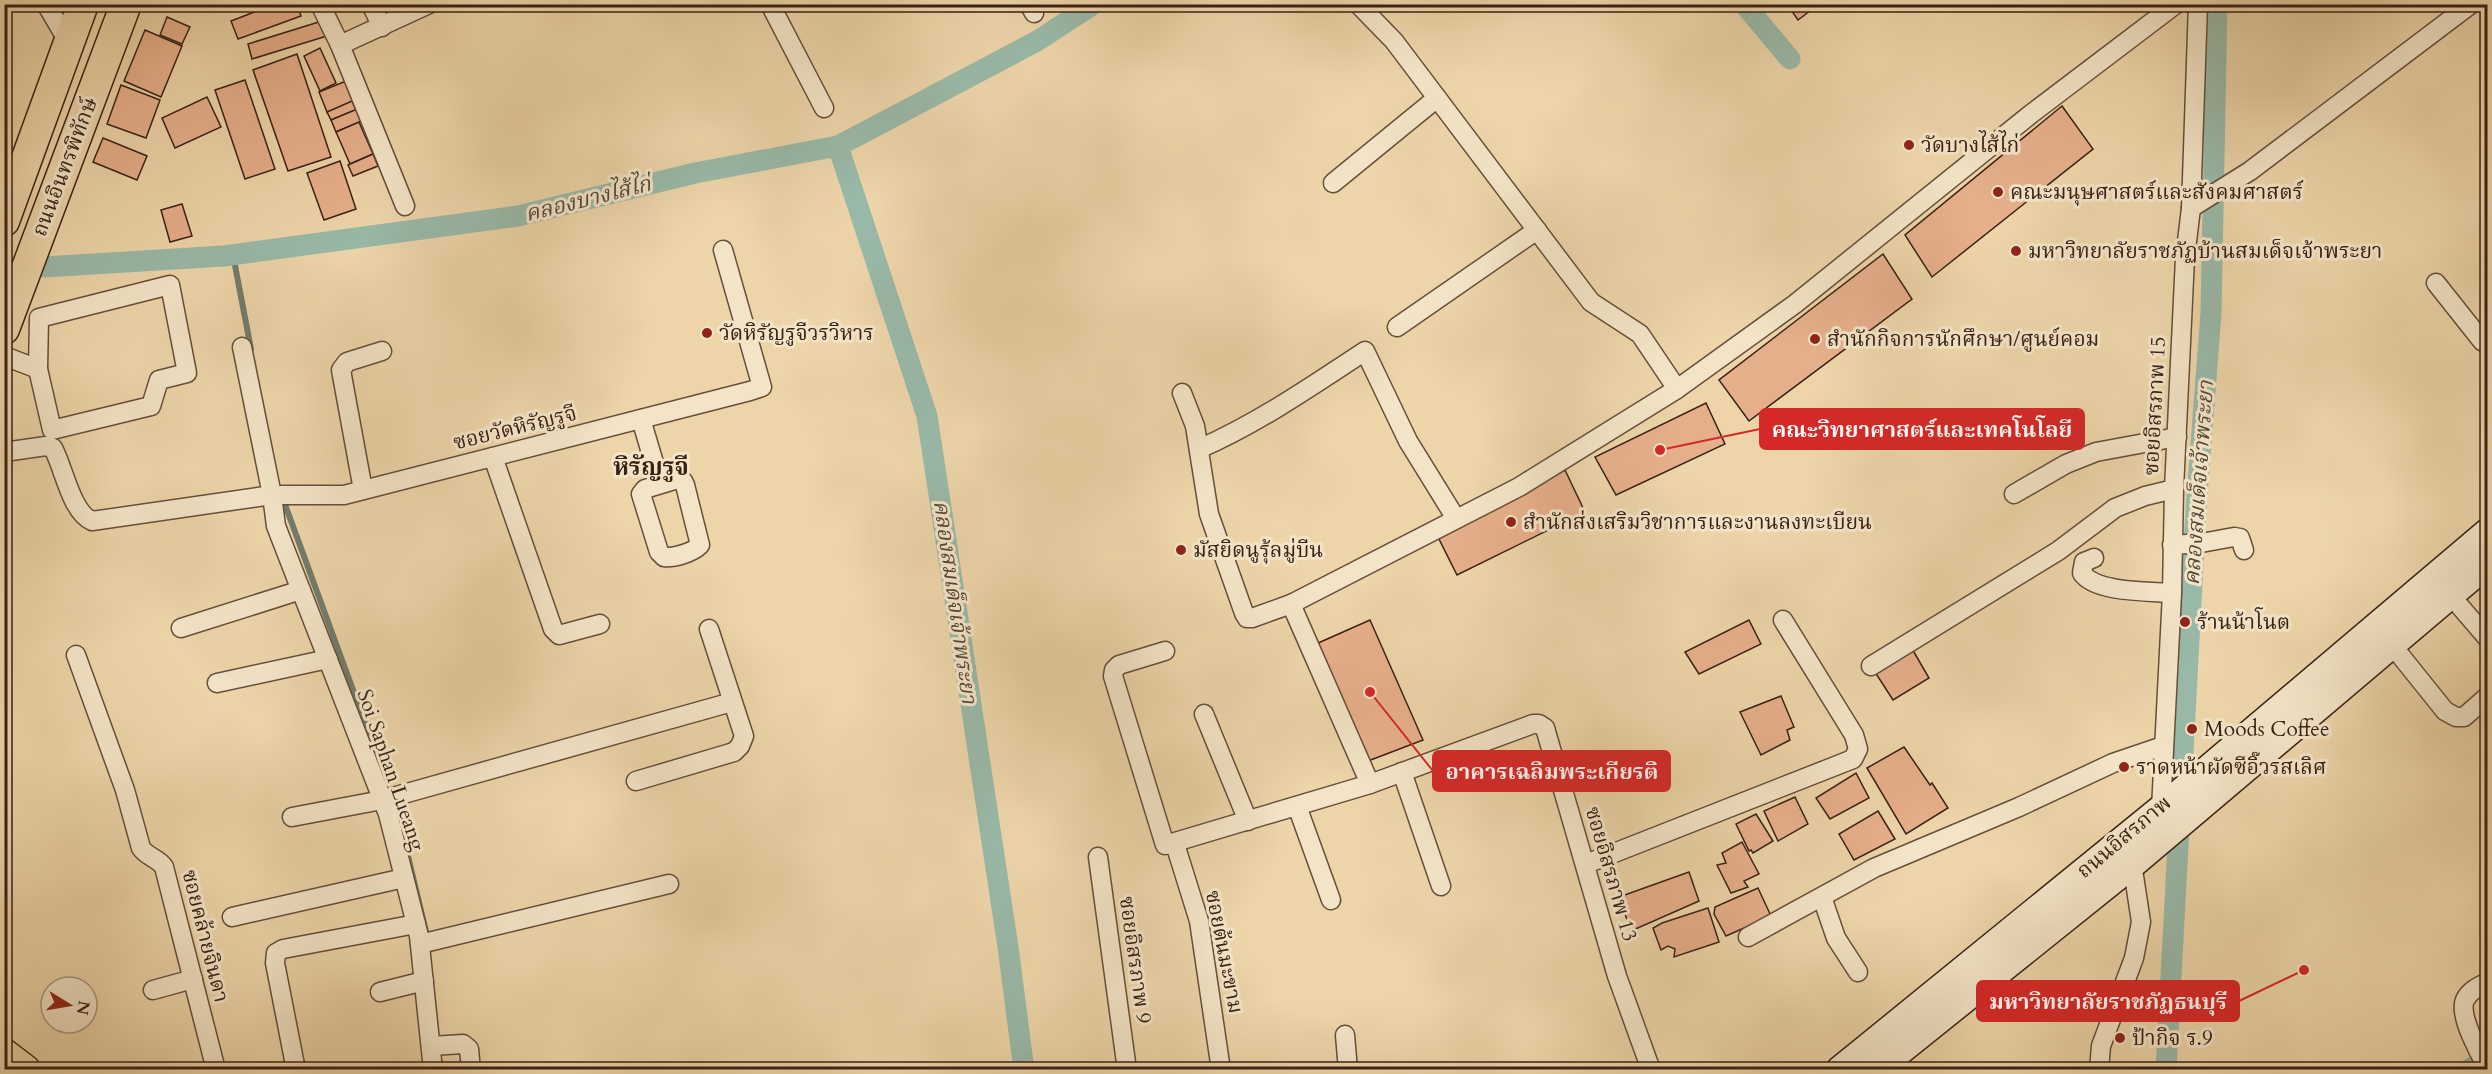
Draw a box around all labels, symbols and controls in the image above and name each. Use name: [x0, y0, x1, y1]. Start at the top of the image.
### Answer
street label: ถนนอินทรพิทักษ์: [25, 93, 105, 241]
place label: วัดบางไส้ไก่: [1921, 130, 2019, 160]
marker: วัดบางไส้ไก่: [1902, 138, 1916, 152]
water label: คลองบางไส้ไก่: [522, 167, 657, 229]
place label: คณะมนุษศาสตร์และสังคมศาสตร์: [2010, 178, 2304, 207]
marker: คณะมนุษศาสตร์และสังคมศาสตร์: [1991, 185, 2005, 199]
place label: มหาวิทยาลัยราชภัฏบ้านสมเด็จเจ้าพระยา: [2028, 237, 2382, 266]
marker: มหาวิทยาลัยราชภัฏบ้านสมเด็จเจ้าพระยา: [2009, 244, 2023, 258]
place label: วัดหิรัญรูจีวรวิหาร: [719, 319, 874, 348]
place label: สำนักกิจการนักศึกษา/ศูนย์คอม: [1827, 325, 2099, 354]
marker: วัดหิรัญรูจีวรวิหาร: [700, 326, 714, 340]
marker: สำนักกิจการนักศึกษา/ศูนย์คอม: [1808, 332, 1822, 346]
street label: ซอยอิสรภาพ 15: [2137, 336, 2173, 476]
water label: คลองสมเด็จเจ้าพระยา: [2177, 378, 2221, 586]
street label: ซอยวัดหิรัญรูจี: [450, 399, 580, 457]
callout: คณะวิทยาศาสตร์และเทคโนโลยี: [1760, 409, 2084, 449]
text: คณะวิทยาศาสตร์และเทคโนโลยี: [1772, 415, 2072, 445]
district label: หิรัญรูจี: [613, 451, 689, 484]
water label: คลองสมเด็จเจ้าพระยา: [926, 498, 984, 707]
place label: สำนักส่งเสริมวิชาการและงานลงทะเบียน: [1523, 508, 1872, 537]
marker: สำนักส่งเสริมวิชาการและงานลงทะเบียน: [1504, 515, 1518, 529]
place label: มัสยิดนูรุ้ลมู่บีน: [1193, 536, 1323, 565]
marker: มัสยิดนูรุ้ลมู่บีน: [1174, 543, 1188, 557]
place label: ร้านน้าโนต: [2197, 607, 2290, 637]
marker: ร้านน้าโนต: [2178, 615, 2192, 629]
street label: Soi Saphan Lueang: [350, 685, 432, 855]
place label: Moods Coffee: [2204, 715, 2329, 744]
marker: Moods Coffee: [2185, 722, 2199, 736]
callout: อาคารเฉลิมพระเกียรติ: [1433, 751, 1670, 791]
place label: ราดหน้าผัดซีอิ๊วรสเลิศ: [2136, 751, 2327, 782]
text: อาคารเฉลิมพระเกียรติ: [1446, 757, 1658, 787]
marker: ราดหน้าผัดซีอิ๊วรสเลิศ: [2117, 760, 2131, 774]
street label: ถนนอิสรภาพ: [2071, 789, 2177, 885]
street label: ซอยอิสรภาพ 13: [1578, 803, 1644, 945]
street label: ซอยคล้ายจินดา: [174, 867, 236, 1005]
street label: ซอยต้นมะขาม: [1198, 888, 1250, 1016]
street label: ซอยอิสรภาพ 9: [1112, 894, 1158, 1026]
north arrow: [39, 975, 99, 1035]
callout: มหาวิทยาลัยราชภัฏธนบุรี: [1977, 981, 2239, 1021]
text: มหาวิทยาลัยราชภัฏธนบุรี: [1989, 987, 2227, 1017]
text: N: [71, 999, 95, 1017]
place label: ป้ากิจ ร.9: [2132, 1024, 2213, 1053]
marker: ป้ากิจ ร.9: [2113, 1031, 2127, 1045]

